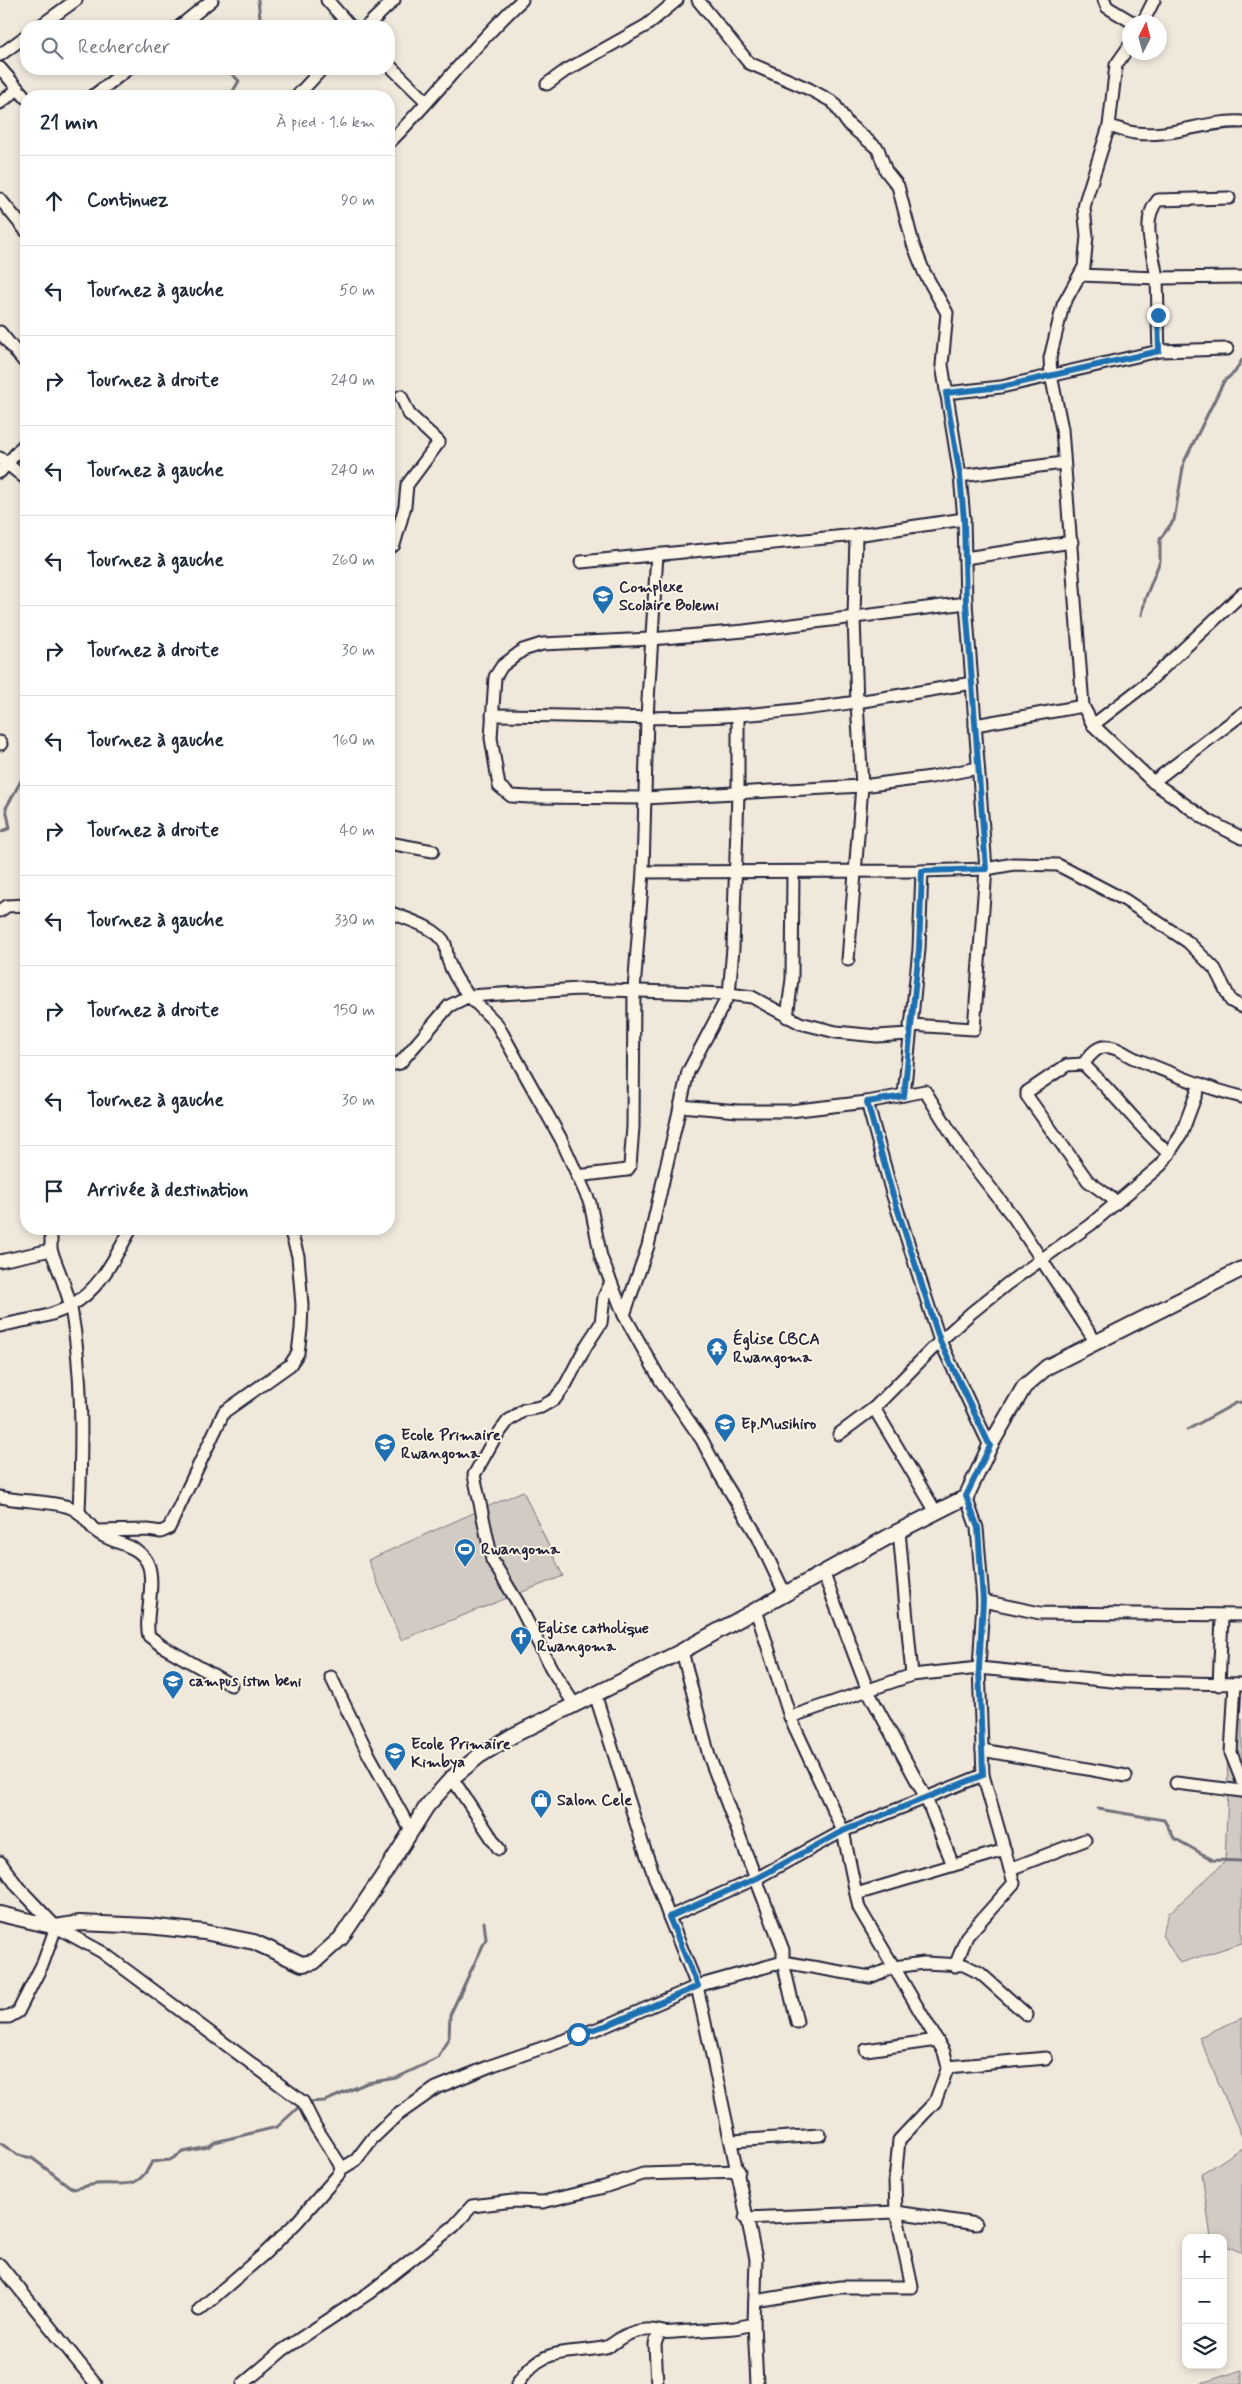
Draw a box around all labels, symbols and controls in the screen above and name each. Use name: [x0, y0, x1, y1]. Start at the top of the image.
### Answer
north arrow: [1122, 15, 1167, 60]
search box: [20, 20, 395, 75]
icon: search: [38, 34, 66, 62]
text: Rechercher: [78, 35, 170, 60]
text: 21 min: [40, 109, 98, 137]
text: À pied · 1.6 km: [276, 112, 375, 133]
icon: ahead: [40, 187, 68, 215]
text: Continuez: [87, 188, 168, 213]
text: 90 m: [341, 190, 375, 211]
icon: left: [40, 277, 68, 305]
text: Tournez à gauche: [87, 278, 224, 303]
text: 50 m: [339, 280, 375, 301]
route end: [1147, 304, 1170, 327]
icon: right: [40, 367, 68, 395]
text: Tournez à droite: [87, 368, 219, 393]
text: 240 m: [331, 370, 375, 391]
icon: left: [40, 457, 68, 485]
text: Tournez à gauche: [87, 458, 224, 483]
text: 240 m: [331, 460, 375, 481]
icon: left: [40, 547, 68, 575]
text: Tournez à gauche: [87, 548, 224, 573]
text: 260 m: [332, 550, 375, 571]
place label: Complexe Scolaire Bolemi: [619, 577, 719, 616]
school or university icon: Complexe Scolaire Bolemi: [591, 584, 615, 615]
icon: right: [40, 637, 68, 665]
text: Tournez à droite: [87, 638, 219, 663]
text: 30 m: [342, 640, 375, 661]
icon: left: [40, 727, 68, 755]
text: Tournez à gauche: [87, 728, 224, 753]
text: 160 m: [332, 730, 375, 751]
icon: right: [40, 817, 68, 845]
text: Tournez à droite: [87, 818, 219, 843]
text: 40 m: [339, 820, 375, 841]
icon: left: [40, 907, 68, 935]
text: Tournez à gauche: [87, 908, 224, 933]
text: 330 m: [334, 910, 375, 931]
icon: right: [40, 997, 68, 1025]
text: Tournez à droite: [87, 998, 219, 1023]
text: 150 m: [333, 1000, 375, 1021]
icon: left: [40, 1087, 68, 1115]
text: Tournez à gauche: [87, 1088, 224, 1113]
text: 30 m: [342, 1090, 375, 1111]
icon: arrive: [40, 1177, 68, 1205]
text: Arrivée à destination: [87, 1178, 248, 1203]
place label: Église CBCA Rwangoma: [733, 1328, 820, 1369]
temple icon: Église CBCA Rwangoma: [705, 1336, 729, 1367]
school or university icon: Ep.Musihiro: [713, 1412, 737, 1443]
place label: Ep.Musihiro: [741, 1414, 816, 1435]
place label: Ecole Primaire Rwangoma: [401, 1425, 501, 1465]
school or university icon: Ecole Primaire Rwangoma: [373, 1432, 397, 1463]
sports icon: Rwangoma: [453, 1537, 477, 1568]
place label: Rwangoma: [481, 1539, 560, 1561]
place label: Eglise catholique Rwangoma: [537, 1618, 649, 1658]
church icon: Eglise catholique Rwangoma: [509, 1625, 533, 1656]
school or university icon: campus istm beni: [161, 1669, 185, 1700]
place label: campus istm beni: [189, 1671, 302, 1692]
place label: Ecole Primaire Kimbya: [411, 1734, 511, 1773]
school or university icon: Ecole Primaire Kimbya: [383, 1741, 407, 1772]
shop icon: Salon Cele: [529, 1788, 553, 1819]
place label: Salon Cele: [557, 1790, 632, 1811]
route start: [567, 2023, 590, 2046]
map controls: [1182, 2234, 1227, 2369]
button: +: [1182, 2234, 1227, 2279]
button: −: [1182, 2279, 1227, 2324]
button: layers: [1182, 2324, 1227, 2369]

